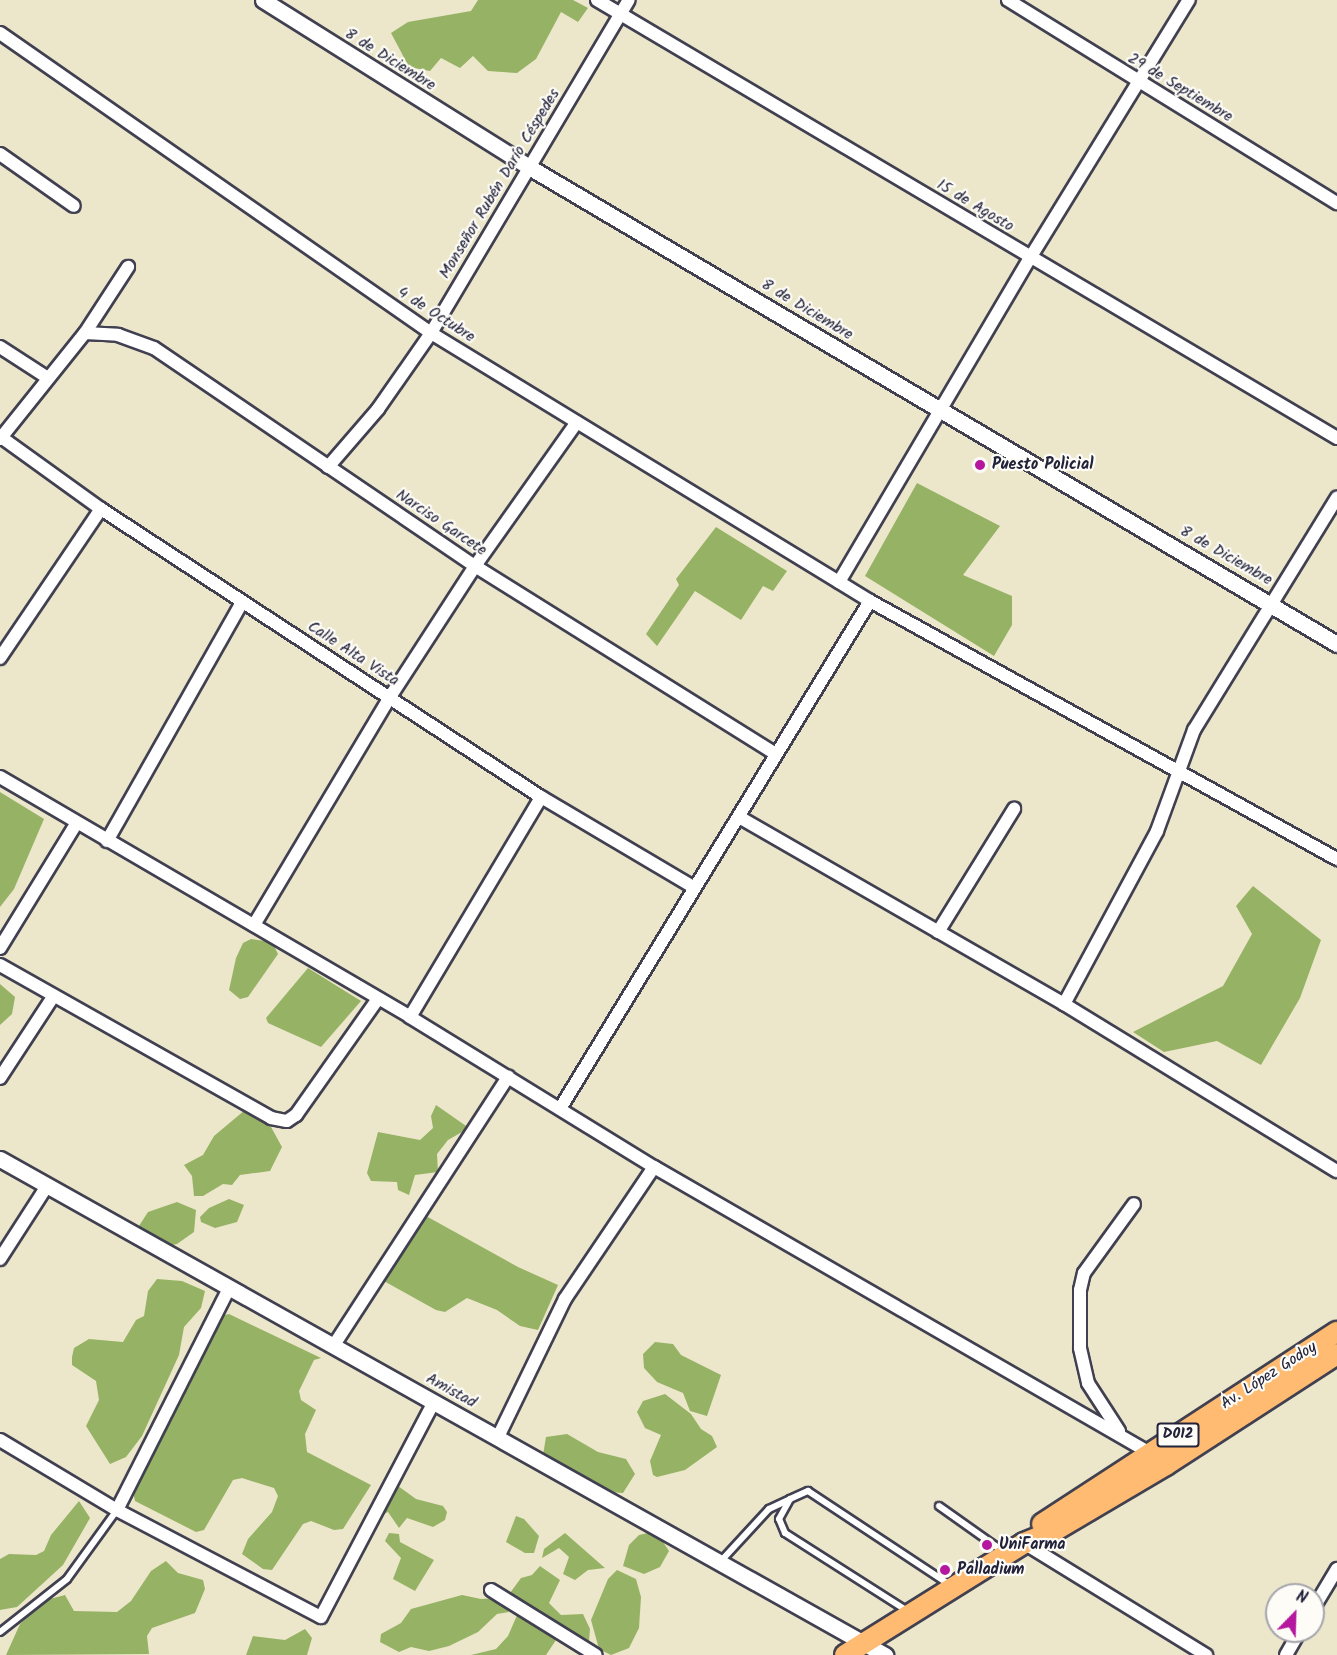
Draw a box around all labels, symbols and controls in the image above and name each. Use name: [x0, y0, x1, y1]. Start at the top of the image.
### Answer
street label: 8 de Diciembre: [341, 24, 439, 96]
street label: 29 de Septiembre: [1124, 49, 1236, 127]
street label: Monseñor Rubén Darío Céspedes: [436, 86, 564, 282]
street label: 15 de Agosto: [933, 176, 1017, 236]
street label: 8 de Diciembre: [758, 275, 856, 345]
street label: 4 de Octubre: [394, 283, 478, 347]
place label: Puesto Policial: [992, 455, 1093, 475]
marker: Puesto Policial: [973, 458, 987, 472]
street label: Narciso Garcete: [392, 486, 490, 560]
street label: 8 de Diciembre: [1176, 522, 1276, 590]
street label: Calle Alta Vista: [304, 617, 402, 691]
street label: Av. López Godoy: [1217, 1338, 1321, 1414]
street label: Amistad: [422, 1369, 480, 1413]
road number: D012: [1156, 1423, 1200, 1447]
place label: UniFarma: [999, 1535, 1065, 1555]
marker: UniFarma: [980, 1538, 994, 1552]
place label: Palladium: [957, 1560, 1024, 1580]
marker: Palladium: [938, 1563, 952, 1577]
north arrow: [1265, 1583, 1325, 1643]
text: N: [1292, 1584, 1311, 1611]

